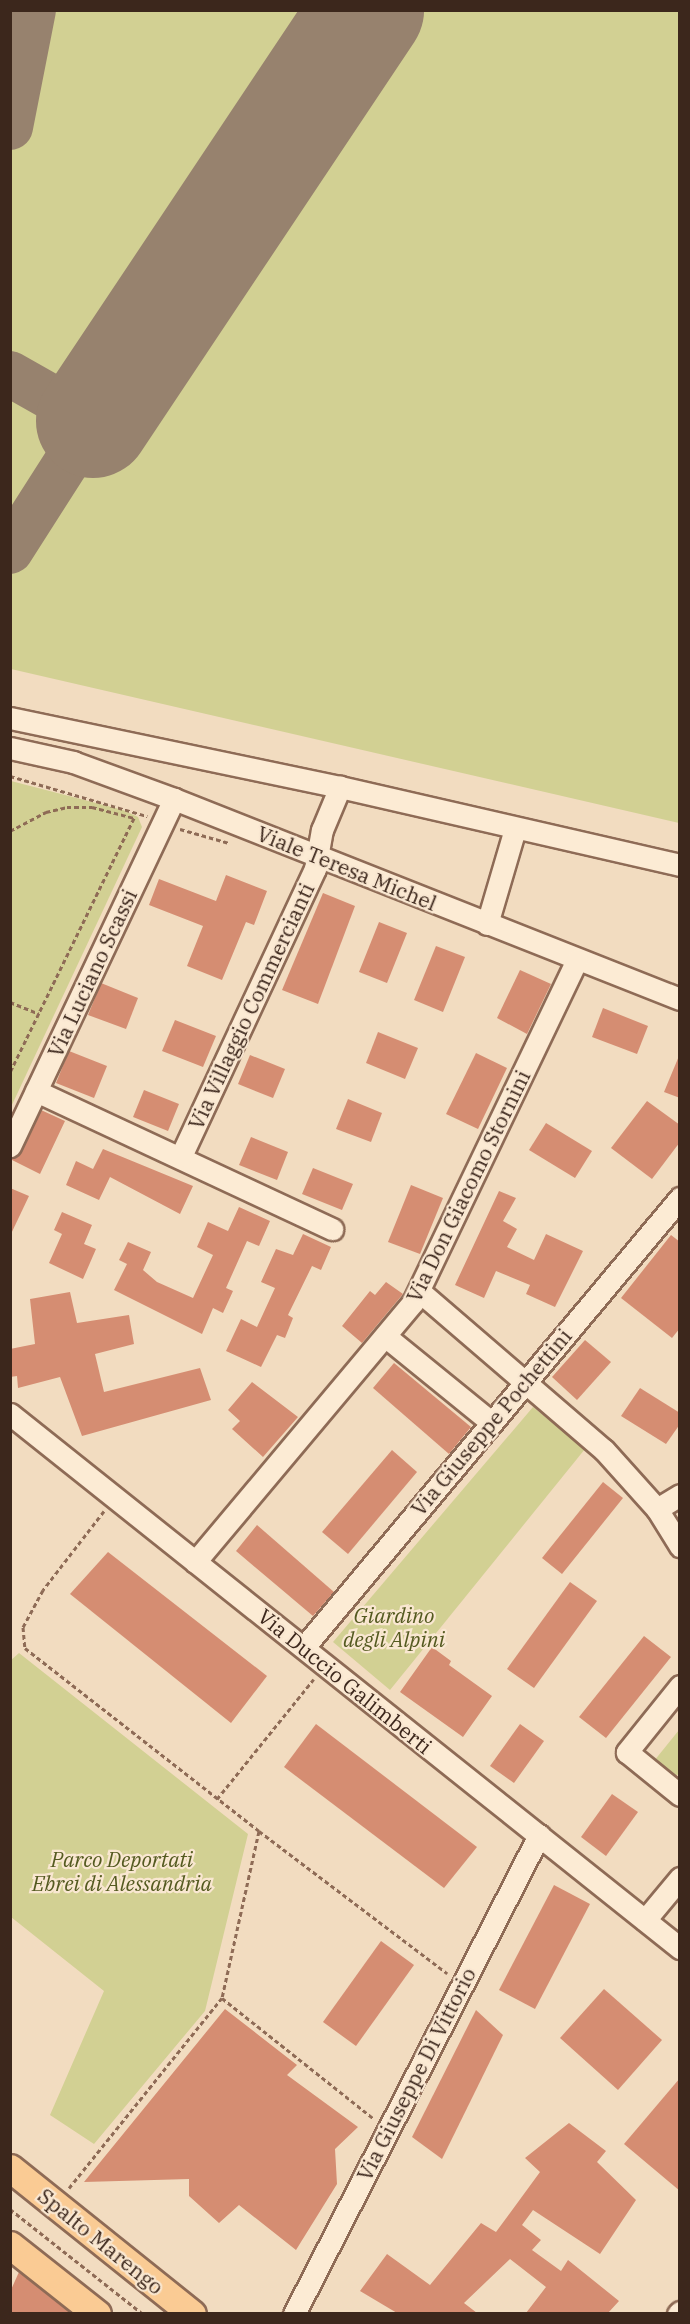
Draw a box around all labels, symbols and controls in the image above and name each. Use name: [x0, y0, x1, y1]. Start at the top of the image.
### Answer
street label: Viale Teresa Michel: [253, 820, 441, 916]
street label: Via Villaggio Commercianti: [183, 879, 319, 1133]
street label: Via Luciano Scassi: [42, 885, 142, 1061]
street label: Via Don Giacomo Stornini: [401, 1066, 535, 1306]
street label: Via Giuseppe Pochettini: [405, 1323, 577, 1521]
park label: Giardino degli Alpini: [343, 1602, 445, 1652]
street label: Via Duccio Galimberti: [253, 1603, 437, 1759]
park label: Parco Deportati Ebrei di Alessandria: [32, 1846, 212, 1896]
street label: Via Giuseppe Di Vittorio: [351, 1963, 481, 2185]
street label: Spalto Marengo: [33, 2183, 169, 2299]

